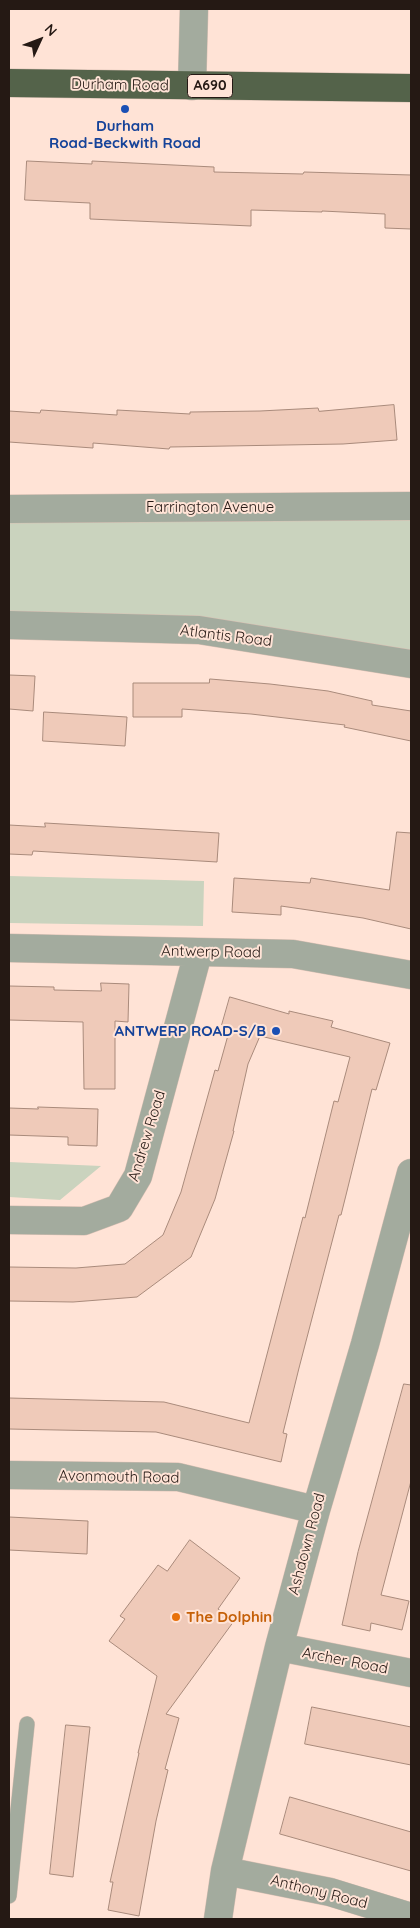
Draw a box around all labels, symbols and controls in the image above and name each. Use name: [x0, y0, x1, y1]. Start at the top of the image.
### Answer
north arrow: [15, 15, 65, 65]
text: N: [41, 20, 61, 40]
road number: A690: [188, 74, 232, 98]
street label: Durham Road: [71, 75, 169, 95]
marker: Durham Road-Beckwith Road: [119, 103, 131, 115]
place label: Durham Road-Beckwith Road: [49, 117, 201, 152]
street label: Farrington Avenue: [146, 498, 274, 516]
street label: Atlantis Road: [179, 621, 273, 651]
street label: Antwerp Road: [161, 942, 261, 962]
place label: ANTWERP ROAD-S/B: [115, 1022, 266, 1040]
marker: ANTWERP ROAD-S/B: [270, 1025, 282, 1037]
street label: Andrew Road: [125, 1088, 169, 1184]
street label: Avonmouth Road: [58, 1467, 180, 1487]
street label: Ashdown Road: [285, 1491, 329, 1597]
place label: The Dolphin: [186, 1608, 272, 1626]
marker: The Dolphin: [170, 1611, 182, 1623]
street label: Archer Road: [301, 1644, 389, 1678]
street label: Anthony Road: [269, 1871, 369, 1913]

